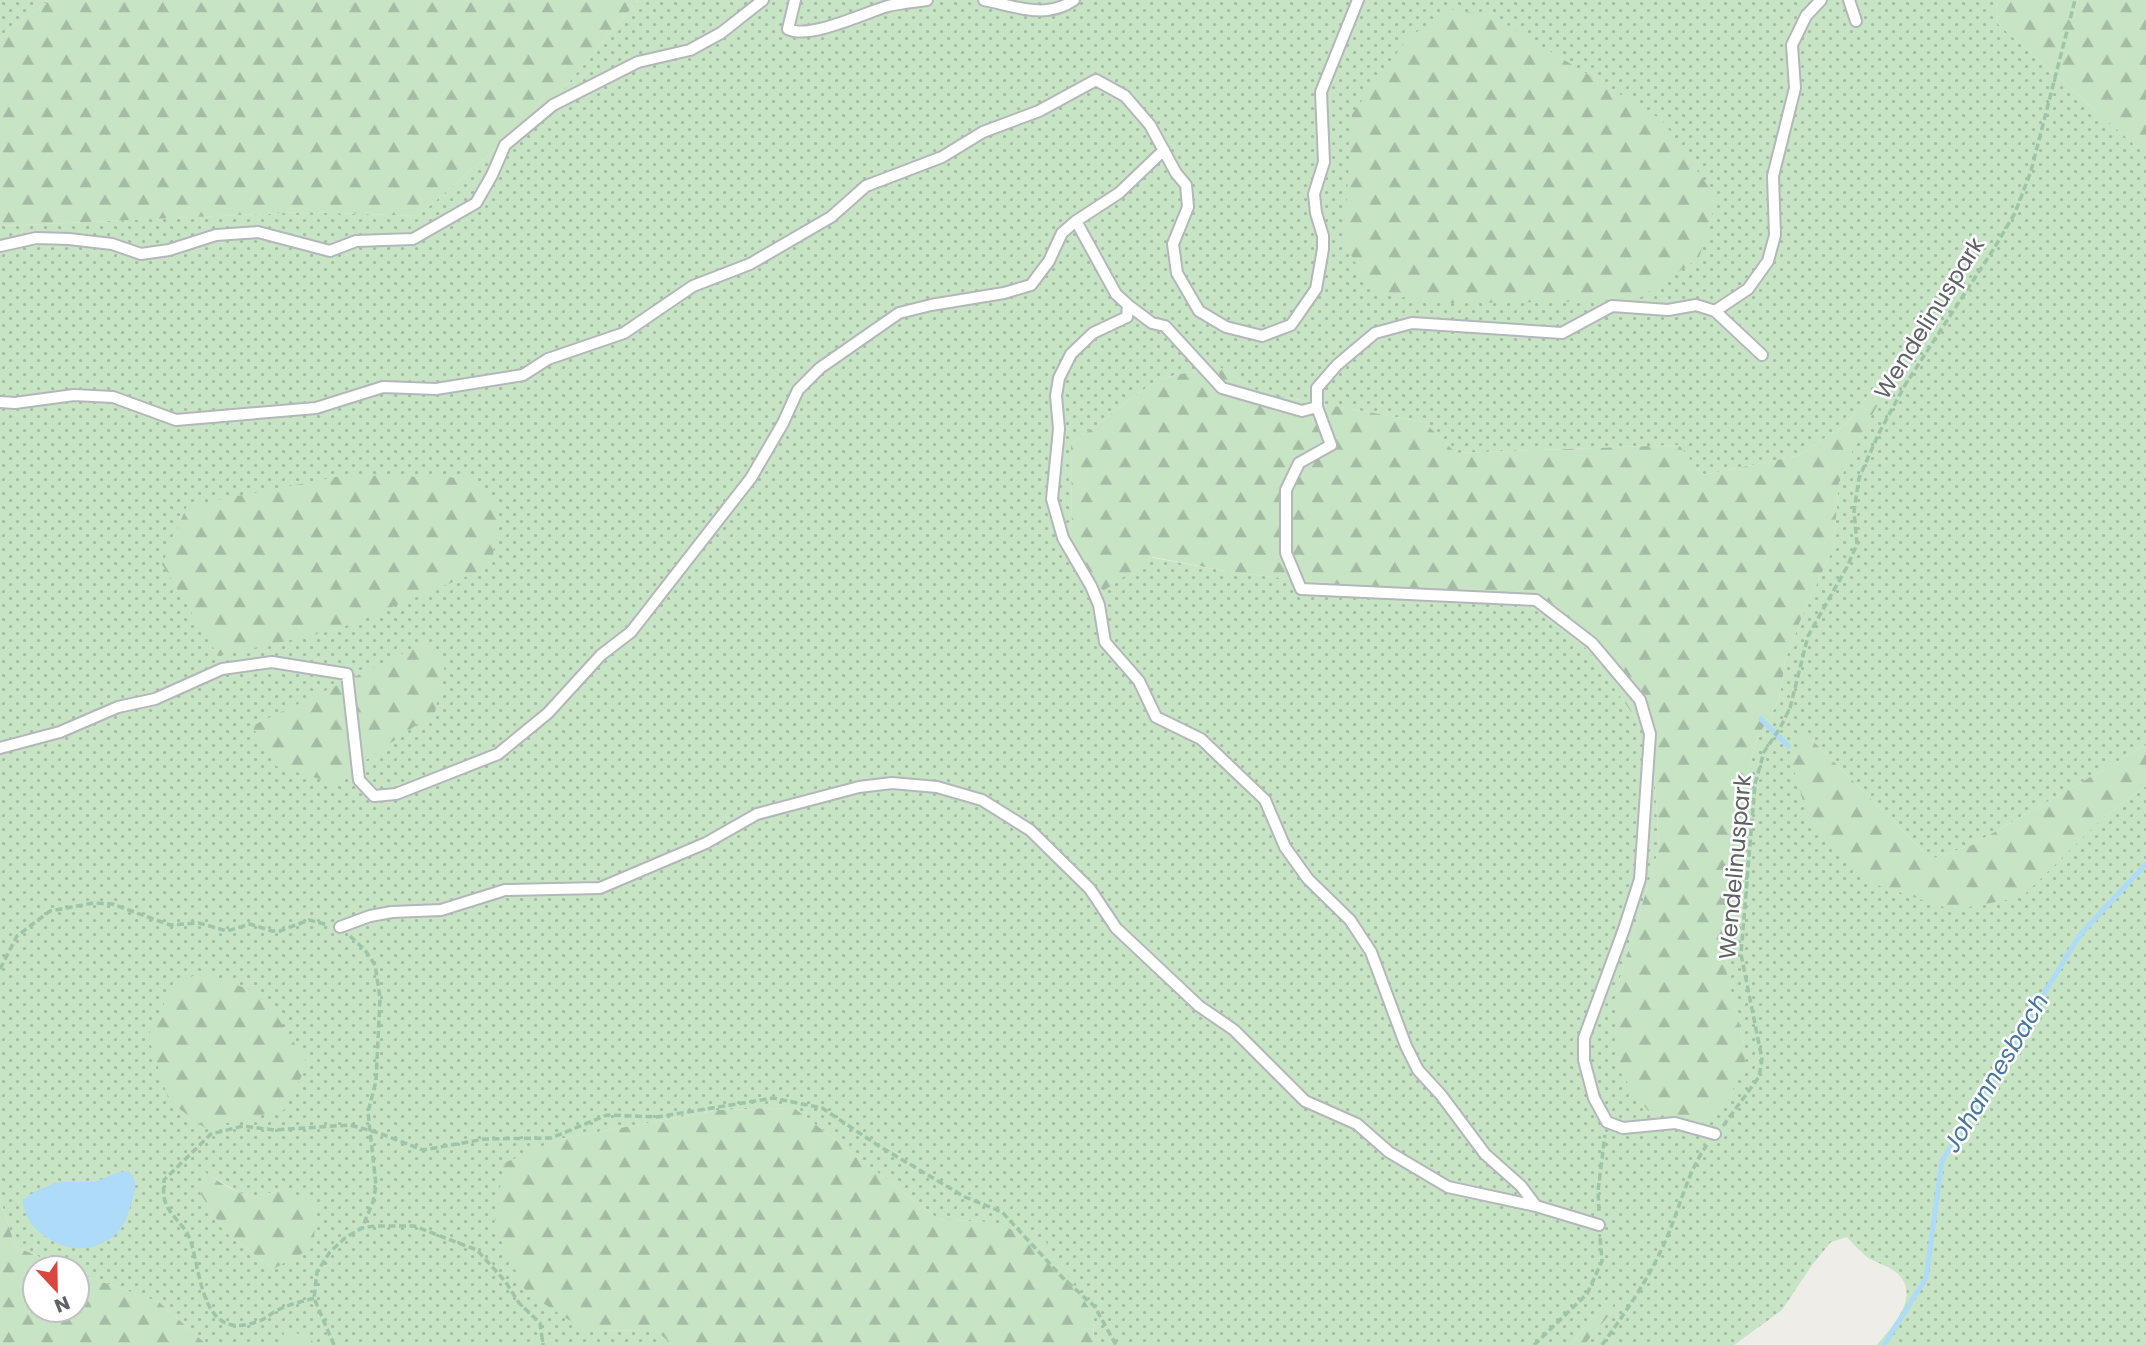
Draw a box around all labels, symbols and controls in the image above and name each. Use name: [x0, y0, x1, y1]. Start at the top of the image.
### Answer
street label: Wendelinuspark: [1866, 231, 1992, 405]
street label: Wendelinuspark: [1711, 773, 1759, 961]
water label: Johannesbach: [1935, 987, 2056, 1158]
north arrow: [21, 1254, 91, 1324]
text: N: [50, 1289, 74, 1319]

